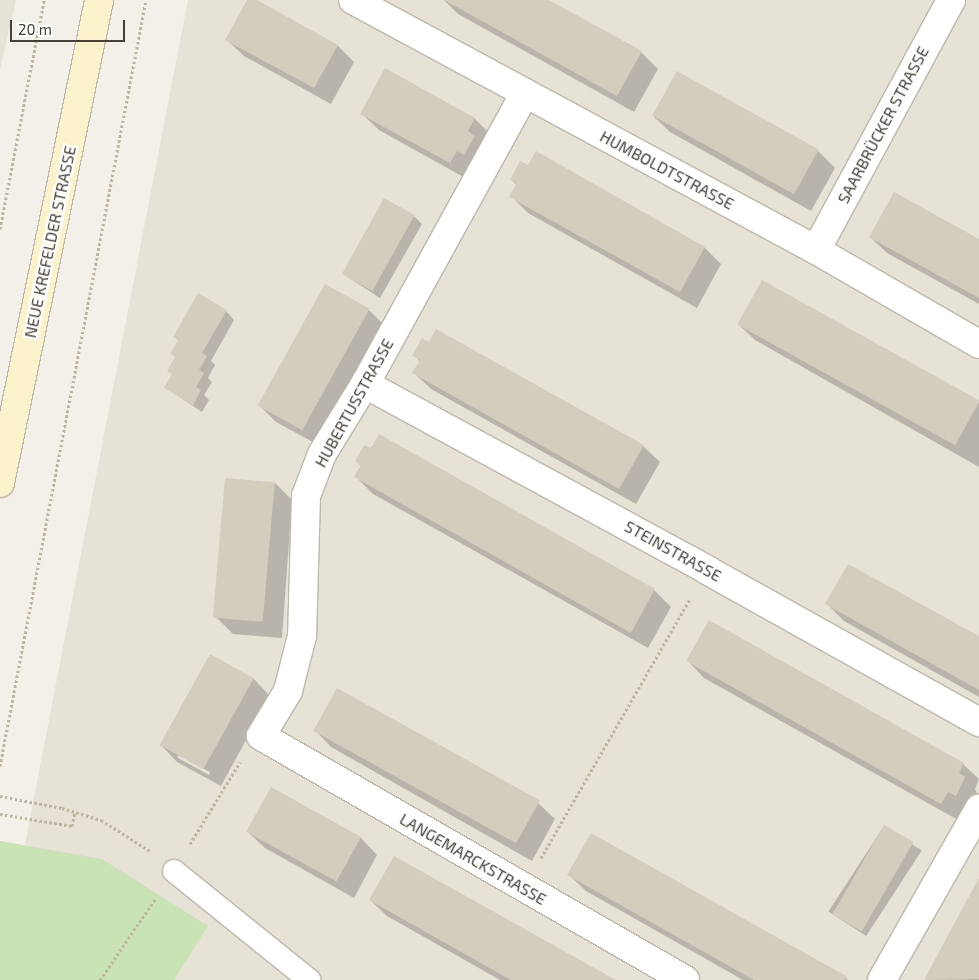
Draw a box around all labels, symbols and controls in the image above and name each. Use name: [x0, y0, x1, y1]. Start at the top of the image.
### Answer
scale bar: [12, 10, 128, 42]
text: 20 m: [18, 20, 52, 38]
street label: SAARBRÜCKER STRASSE: [833, 43, 933, 207]
street label: HUMBOLDTSTRASSE: [597, 127, 737, 213]
street label: NEUE KREFELDER STRASSE: [20, 144, 80, 340]
street label: HUBERTUSSTRASSE: [311, 335, 397, 471]
street label: STEINSTRASSE: [621, 516, 725, 586]
street label: LANGEMARCKSTRASSE: [396, 809, 550, 909]

